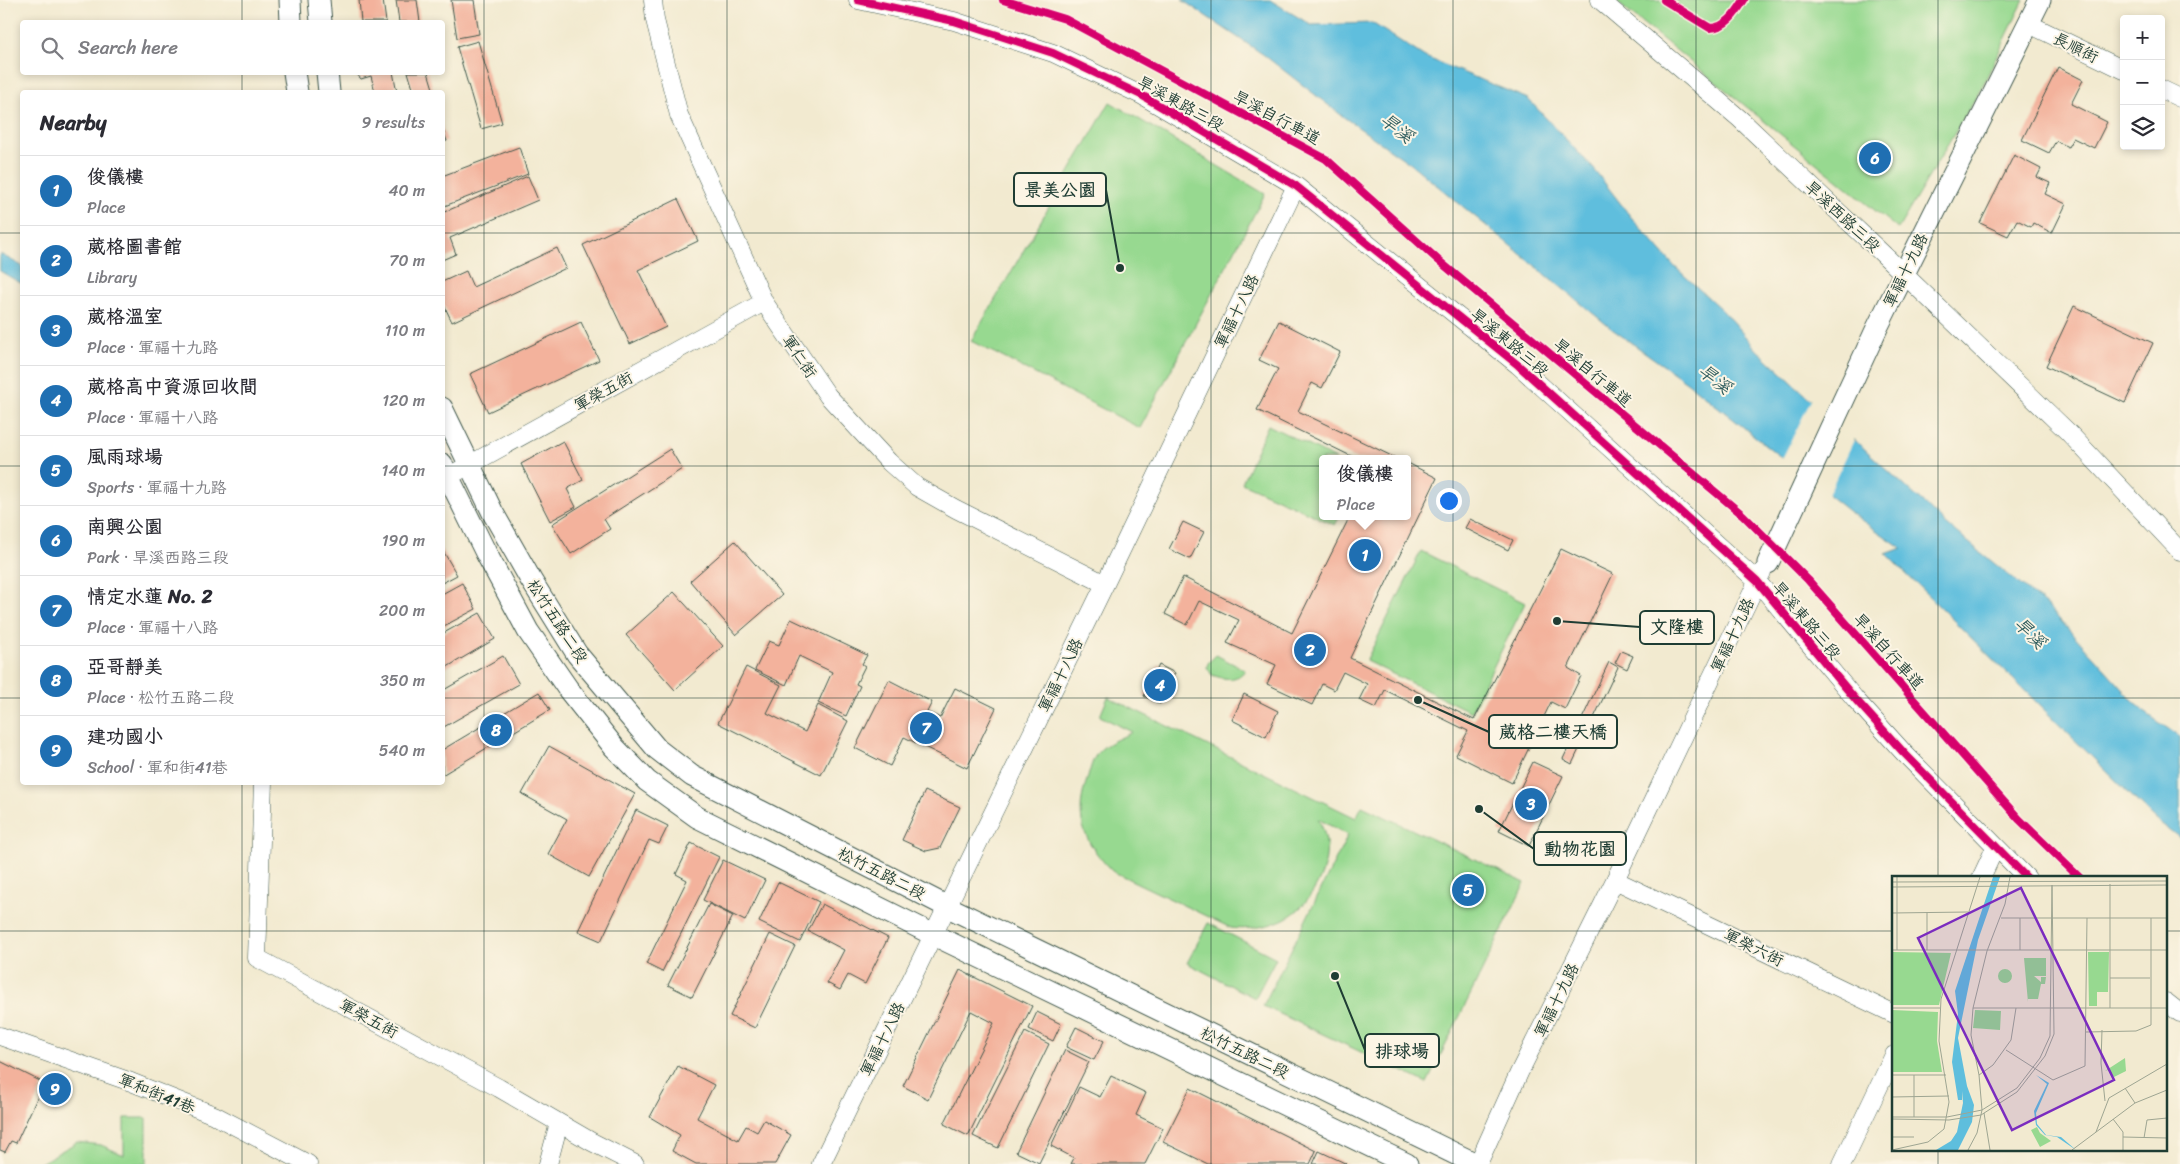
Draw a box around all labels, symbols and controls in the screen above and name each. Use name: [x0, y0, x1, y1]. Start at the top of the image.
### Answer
map controls: [2120, 15, 2165, 150]
button: +: [2120, 15, 2165, 60]
search box: [20, 20, 445, 75]
street label: 長順街: [2048, 24, 2104, 71]
text: Search here: [78, 31, 178, 64]
icon: search: [38, 34, 66, 62]
button: −: [2120, 60, 2165, 105]
street label: 旱溪東路三段: [1132, 67, 1230, 139]
street label: 旱溪自行車道: [1228, 82, 1326, 153]
text: Nearby: [40, 104, 106, 142]
water label: 旱溪: [1373, 104, 1422, 152]
button: layers: [2120, 105, 2165, 150]
text: 9 results: [361, 108, 425, 137]
pin: 6: [1859, 139, 1891, 177]
text: 俊儀樓: [87, 160, 144, 193]
callout: 景美公園: [1014, 173, 1106, 206]
street label: 旱溪西路三段: [1798, 173, 1888, 260]
text: 景美公園: [1024, 174, 1096, 206]
text: 1: [53, 176, 59, 205]
text: 40 m: [388, 176, 425, 205]
text: Place: [87, 193, 126, 222]
street label: 軍福十九路: [1875, 228, 1936, 313]
text: 葳格圖書館: [87, 230, 182, 263]
text: 2: [51, 246, 61, 275]
text: 70 m: [389, 246, 425, 275]
text: Library: [87, 263, 137, 292]
street label: 軍福十八路: [1206, 269, 1267, 354]
text: 葳格溫室: [87, 300, 163, 333]
street label: 旱溪東路三段: [1464, 300, 1556, 384]
text: 3: [52, 316, 60, 345]
text: 110 m: [385, 316, 425, 345]
street label: 軍仁街: [774, 328, 825, 384]
street label: 旱溪自行車道: [1547, 330, 1639, 414]
text: Place · 軍福十九路: [87, 333, 218, 362]
water label: 旱溪: [1691, 355, 1740, 403]
street label: 軍榮五街: [568, 363, 638, 420]
text: 葳格高中資源回收間: [87, 370, 258, 403]
text: 4: [51, 386, 61, 415]
text: 120 m: [382, 386, 425, 415]
text: Place · 軍福十八路: [87, 403, 218, 432]
text: 風雨球場: [87, 440, 163, 473]
popup: [1319, 455, 1411, 520]
text: 5: [51, 456, 61, 485]
text: 140 m: [382, 456, 425, 485]
text: 俊儀樓: [1336, 457, 1394, 490]
text: Sports · 軍福十九路: [87, 473, 227, 502]
your location: [1436, 488, 1462, 514]
text: Place: [1336, 490, 1375, 519]
text: 南興公園: [87, 510, 163, 543]
text: 6: [51, 526, 61, 555]
text: 190 m: [382, 526, 425, 555]
pin: 1: [1349, 536, 1381, 574]
text: Park · 旱溪西路三段: [87, 543, 228, 572]
street label: 松竹五路二段: [519, 573, 596, 669]
street label: 旱溪東路三段: [1765, 574, 1849, 666]
text: 情定水蓮 No. 2: [87, 580, 212, 613]
street label: 軍福十九路: [1702, 593, 1763, 678]
text: 7: [51, 596, 61, 625]
text: 200 m: [379, 596, 425, 625]
street label: 旱溪自行車道: [1846, 606, 1932, 697]
water label: 旱溪: [2006, 609, 2055, 658]
callout: 文隆樓: [1640, 611, 1714, 644]
text: 文隆樓: [1650, 611, 1704, 643]
text: Place · 軍福十八路: [87, 613, 218, 642]
pin: 2: [1294, 631, 1326, 669]
street label: 軍福十八路: [1030, 633, 1091, 718]
text: 亞哥靜美: [87, 650, 163, 683]
text: 8: [51, 666, 61, 695]
text: 350 m: [380, 666, 425, 695]
pin: 4: [1144, 666, 1176, 704]
text: Place · 松竹五路二段: [87, 683, 234, 712]
pin: 7: [910, 709, 942, 747]
pin: 8: [480, 711, 512, 749]
callout: 葳格二樓天橋: [1489, 715, 1617, 748]
text: 葳格二樓天橋: [1499, 716, 1607, 748]
text: 建功國小: [87, 720, 163, 753]
text: 9: [51, 736, 61, 765]
text: 540 m: [379, 736, 425, 765]
text: School · 軍和街41巷: [87, 753, 228, 782]
pin: 3: [1515, 785, 1547, 823]
callout: 動物花園: [1534, 832, 1626, 865]
text: 動物花園: [1544, 833, 1616, 865]
street label: 松竹五路二段: [832, 839, 931, 908]
pin: 5: [1452, 871, 1484, 909]
inset map: [1892, 876, 2168, 1152]
street label: 軍榮六街: [1719, 920, 1789, 975]
street label: 軍福十九路: [1526, 958, 1587, 1043]
street label: 軍榮五街: [334, 991, 404, 1046]
street label: 軍福十八路: [852, 997, 913, 1082]
street label: 松竹五路二段: [1195, 1018, 1294, 1087]
callout: 排球場: [1365, 1034, 1439, 1067]
text: 排球場: [1375, 1035, 1429, 1067]
street label: 軍和街41巷: [114, 1065, 200, 1122]
pin: 9: [39, 1070, 71, 1108]

